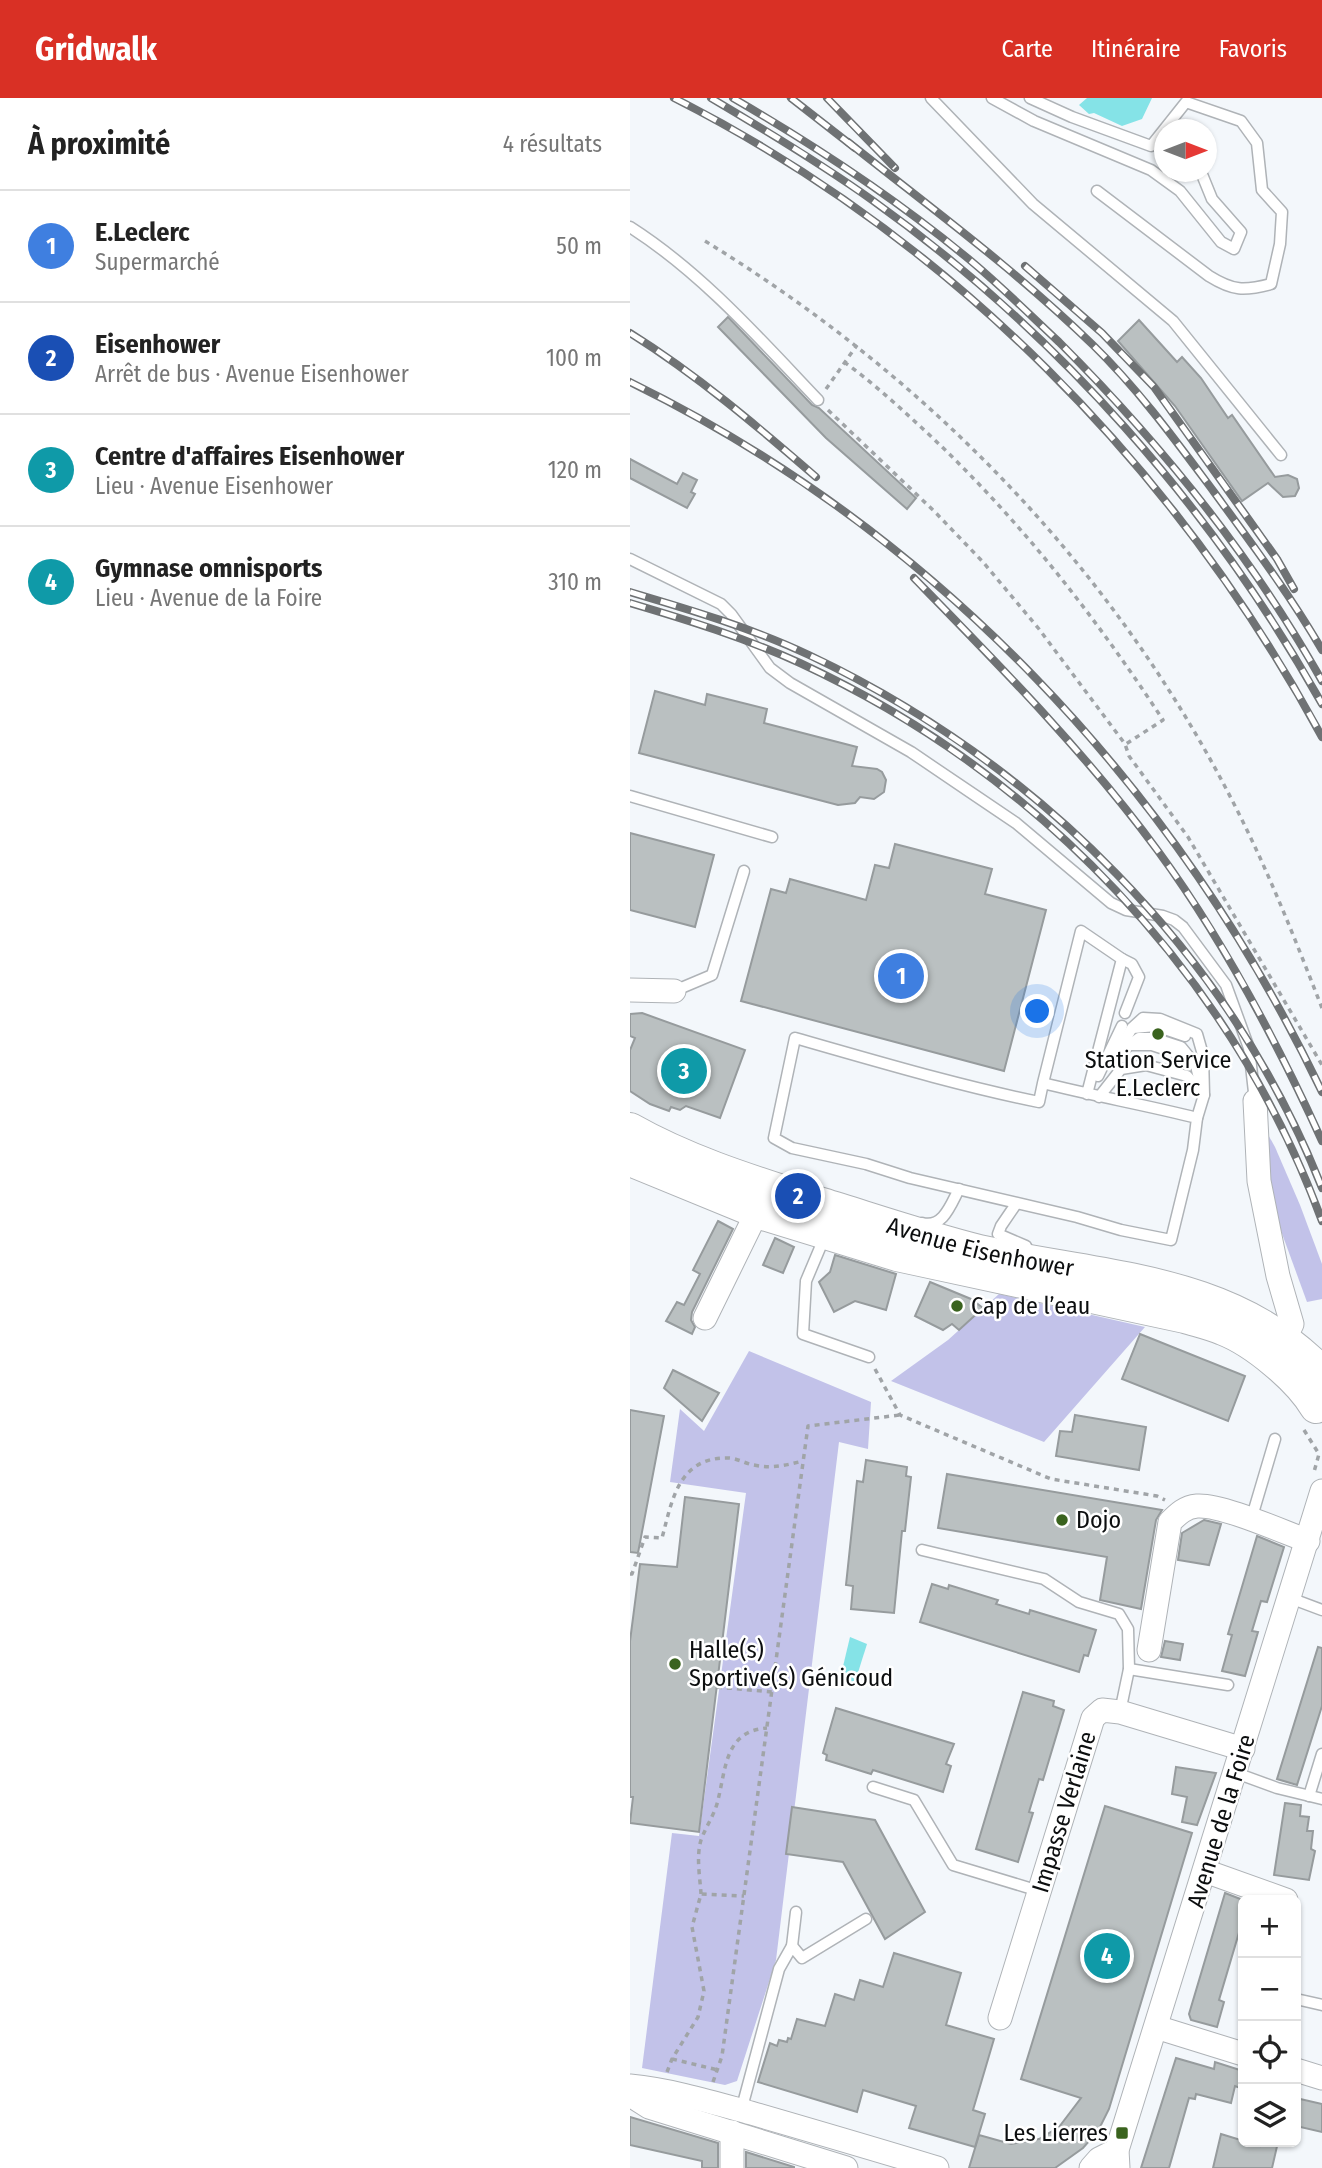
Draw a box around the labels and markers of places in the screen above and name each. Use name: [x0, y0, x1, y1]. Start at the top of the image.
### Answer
pin: 1: [878, 950, 924, 1002]
marker: Station Service E.Leclerc: [1150, 1026, 1166, 1042]
pin: 3: [661, 1045, 707, 1097]
place label: Station Service E.Leclerc: [1085, 1046, 1231, 1102]
pin: 2: [775, 1170, 821, 1222]
place label: Cap de l’eau: [971, 1292, 1090, 1320]
marker: Cap de l’eau: [949, 1298, 965, 1314]
place label: Dojo: [1076, 1506, 1121, 1534]
marker: Dojo: [1054, 1512, 1070, 1528]
place label: Halle(s) Sportive(s) Génicoud: [689, 1636, 893, 1692]
marker: Halle(s) Sportive(s) Génicoud: [667, 1656, 683, 1672]
pin: 4: [1084, 1930, 1130, 1982]
place label: Les Lierres: [1003, 2119, 1108, 2147]
marker: Les Lierres: [1114, 2125, 1130, 2141]

